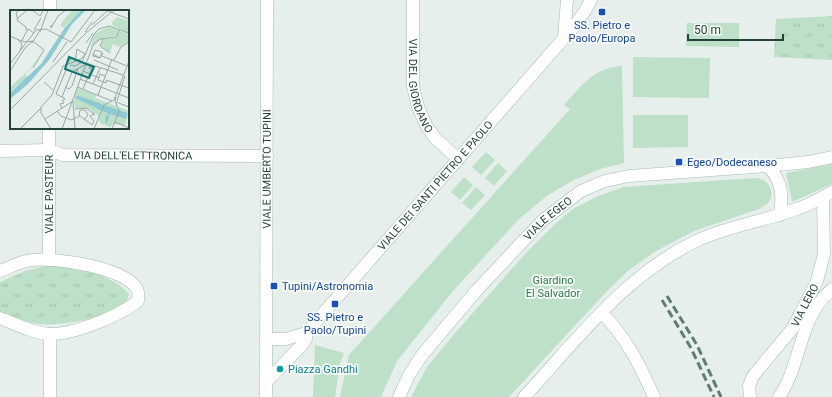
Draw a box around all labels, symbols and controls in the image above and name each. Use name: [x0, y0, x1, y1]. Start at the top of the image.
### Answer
marker: SS. Pietro e Paolo/Europa: [597, 7, 607, 17]
inset map: [10, 10, 129, 129]
scale bar: [688, 16, 783, 42]
place label: SS. Pietro e Paolo/Europa: [569, 19, 635, 45]
text: 50 m: [694, 23, 721, 37]
street label: VIA DEL GIORDANO: [407, 39, 436, 135]
street label: VIALE UMBERTO TUPINI: [260, 109, 273, 229]
street label: VIALE DEI SANTI PIETRO E PAOLO: [375, 118, 495, 253]
street label: VIA DELL'ELETTRONICA: [74, 149, 193, 162]
street label: VIALE PASTEUR: [43, 154, 56, 233]
place label: Egeo/Dodecaneso: [687, 156, 777, 169]
marker: Egeo/Dodecaneso: [674, 157, 684, 167]
street label: VIALE EGEO: [521, 194, 574, 243]
park label: Giardino El Salvador: [526, 274, 580, 300]
place label: Tupini/Astronomia: [282, 280, 373, 293]
marker: Tupini/Astronomia: [269, 281, 279, 291]
street label: VIA LERO: [788, 281, 821, 329]
marker: SS. Pietro e Paolo/Tupini: [330, 299, 340, 309]
place label: SS. Pietro e Paolo/Tupini: [304, 311, 366, 337]
place label: Piazza Gandhi: [288, 363, 358, 376]
marker: Piazza Gandhi: [275, 364, 285, 374]

